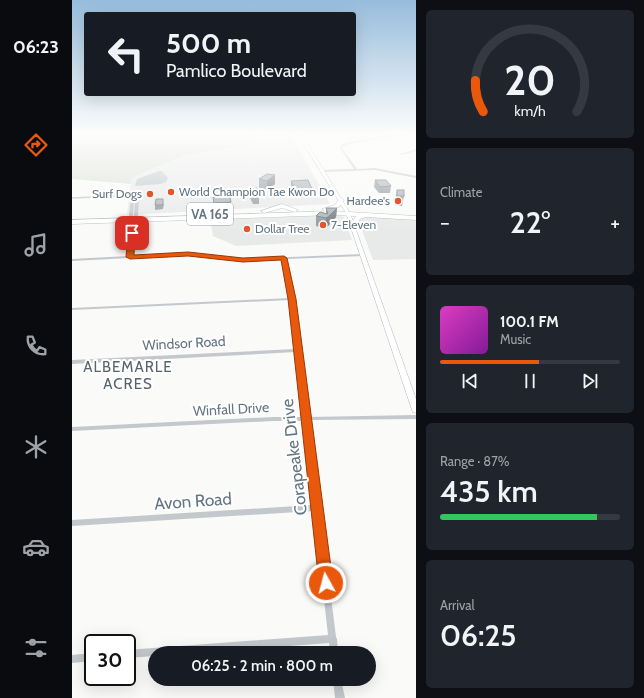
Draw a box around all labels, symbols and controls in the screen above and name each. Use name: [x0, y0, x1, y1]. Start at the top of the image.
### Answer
text: 500 m: [166, 26, 251, 60]
icon: left: [100, 28, 152, 80]
text: 06:23: [13, 36, 59, 58]
text: 20: [504, 55, 556, 105]
text: Pamlico Boulevard: [166, 60, 307, 82]
text: km/h: [514, 101, 546, 119]
icon: directions: [22, 131, 50, 159]
place label: World Champion Tae Kwon Do: [179, 184, 335, 199]
text: Climate: [440, 184, 482, 200]
place label: Surf Dogs: [92, 186, 142, 201]
marker: World Champion Tae Kwon Do: [166, 187, 176, 197]
marker: Surf Dogs: [145, 189, 155, 199]
place label: Hardee's: [347, 193, 390, 208]
marker: Hardee's: [393, 196, 403, 206]
road number: VA 165: [187, 203, 233, 225]
text: 22°: [510, 204, 550, 241]
text: −: [440, 209, 450, 236]
text: +: [610, 209, 620, 236]
pin: [115, 216, 149, 250]
place label: 7-Eleven: [331, 217, 376, 232]
marker: 7-Eleven: [318, 220, 328, 230]
place label: Dollar Tree: [255, 221, 309, 236]
icon: arrive: [121, 222, 143, 244]
marker: Dollar Tree: [242, 224, 252, 234]
icon: music: [22, 231, 50, 259]
text: 100.1 FM: [500, 313, 559, 331]
text: Music: [500, 331, 531, 347]
icon: phone: [22, 332, 50, 360]
street label: Windsor Road: [142, 332, 226, 354]
district label: ALBEMARLE ACRES: [83, 358, 173, 393]
icon: previous: [459, 370, 481, 392]
icon: pause: [519, 370, 541, 392]
icon: next: [579, 370, 601, 392]
street label: Corapeake Drive: [277, 397, 311, 516]
street label: Winfall Drive: [192, 398, 270, 420]
icon: climate: [22, 433, 50, 461]
text: Range · 87%: [440, 453, 509, 469]
text: 435 km: [440, 473, 538, 510]
street label: Avon Road: [154, 488, 232, 514]
icon: car: [22, 533, 50, 561]
position arrow: [305, 562, 347, 604]
text: Arrival: [440, 597, 475, 613]
text: 06:25: [440, 617, 517, 654]
icon: filters: [22, 634, 50, 662]
speed limit sign: 30: [84, 634, 136, 686]
text: 06:25 · 2 min · 800 m: [191, 657, 333, 675]

